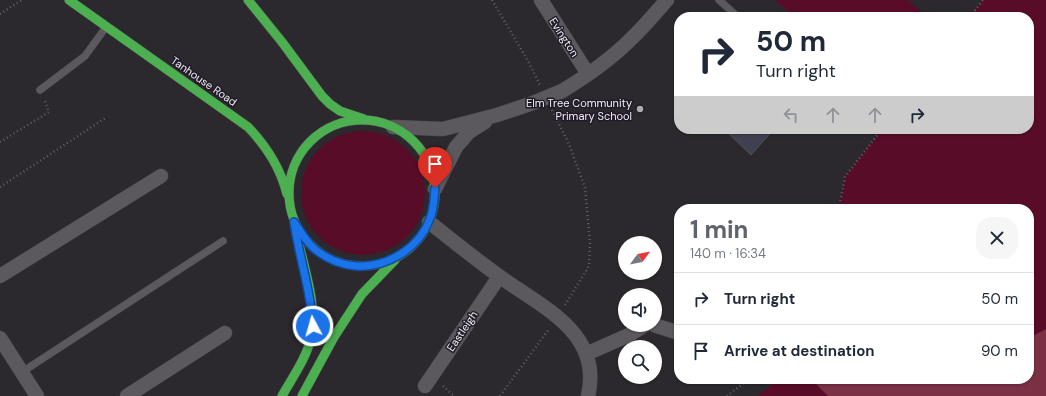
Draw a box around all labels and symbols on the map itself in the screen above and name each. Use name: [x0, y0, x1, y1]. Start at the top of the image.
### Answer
street label: Evington: [546, 15, 582, 59]
street label: Tanhouse Road: [168, 53, 240, 109]
place label: Elm Tree Community Primary School: [526, 96, 632, 123]
marker: Elm Tree Community Primary School: [635, 104, 645, 114]
pin: [418, 147, 452, 188]
north arrow: [618, 236, 662, 280]
position arrow: [292, 305, 334, 347]
street label: Eastleigh: [443, 308, 481, 354]

